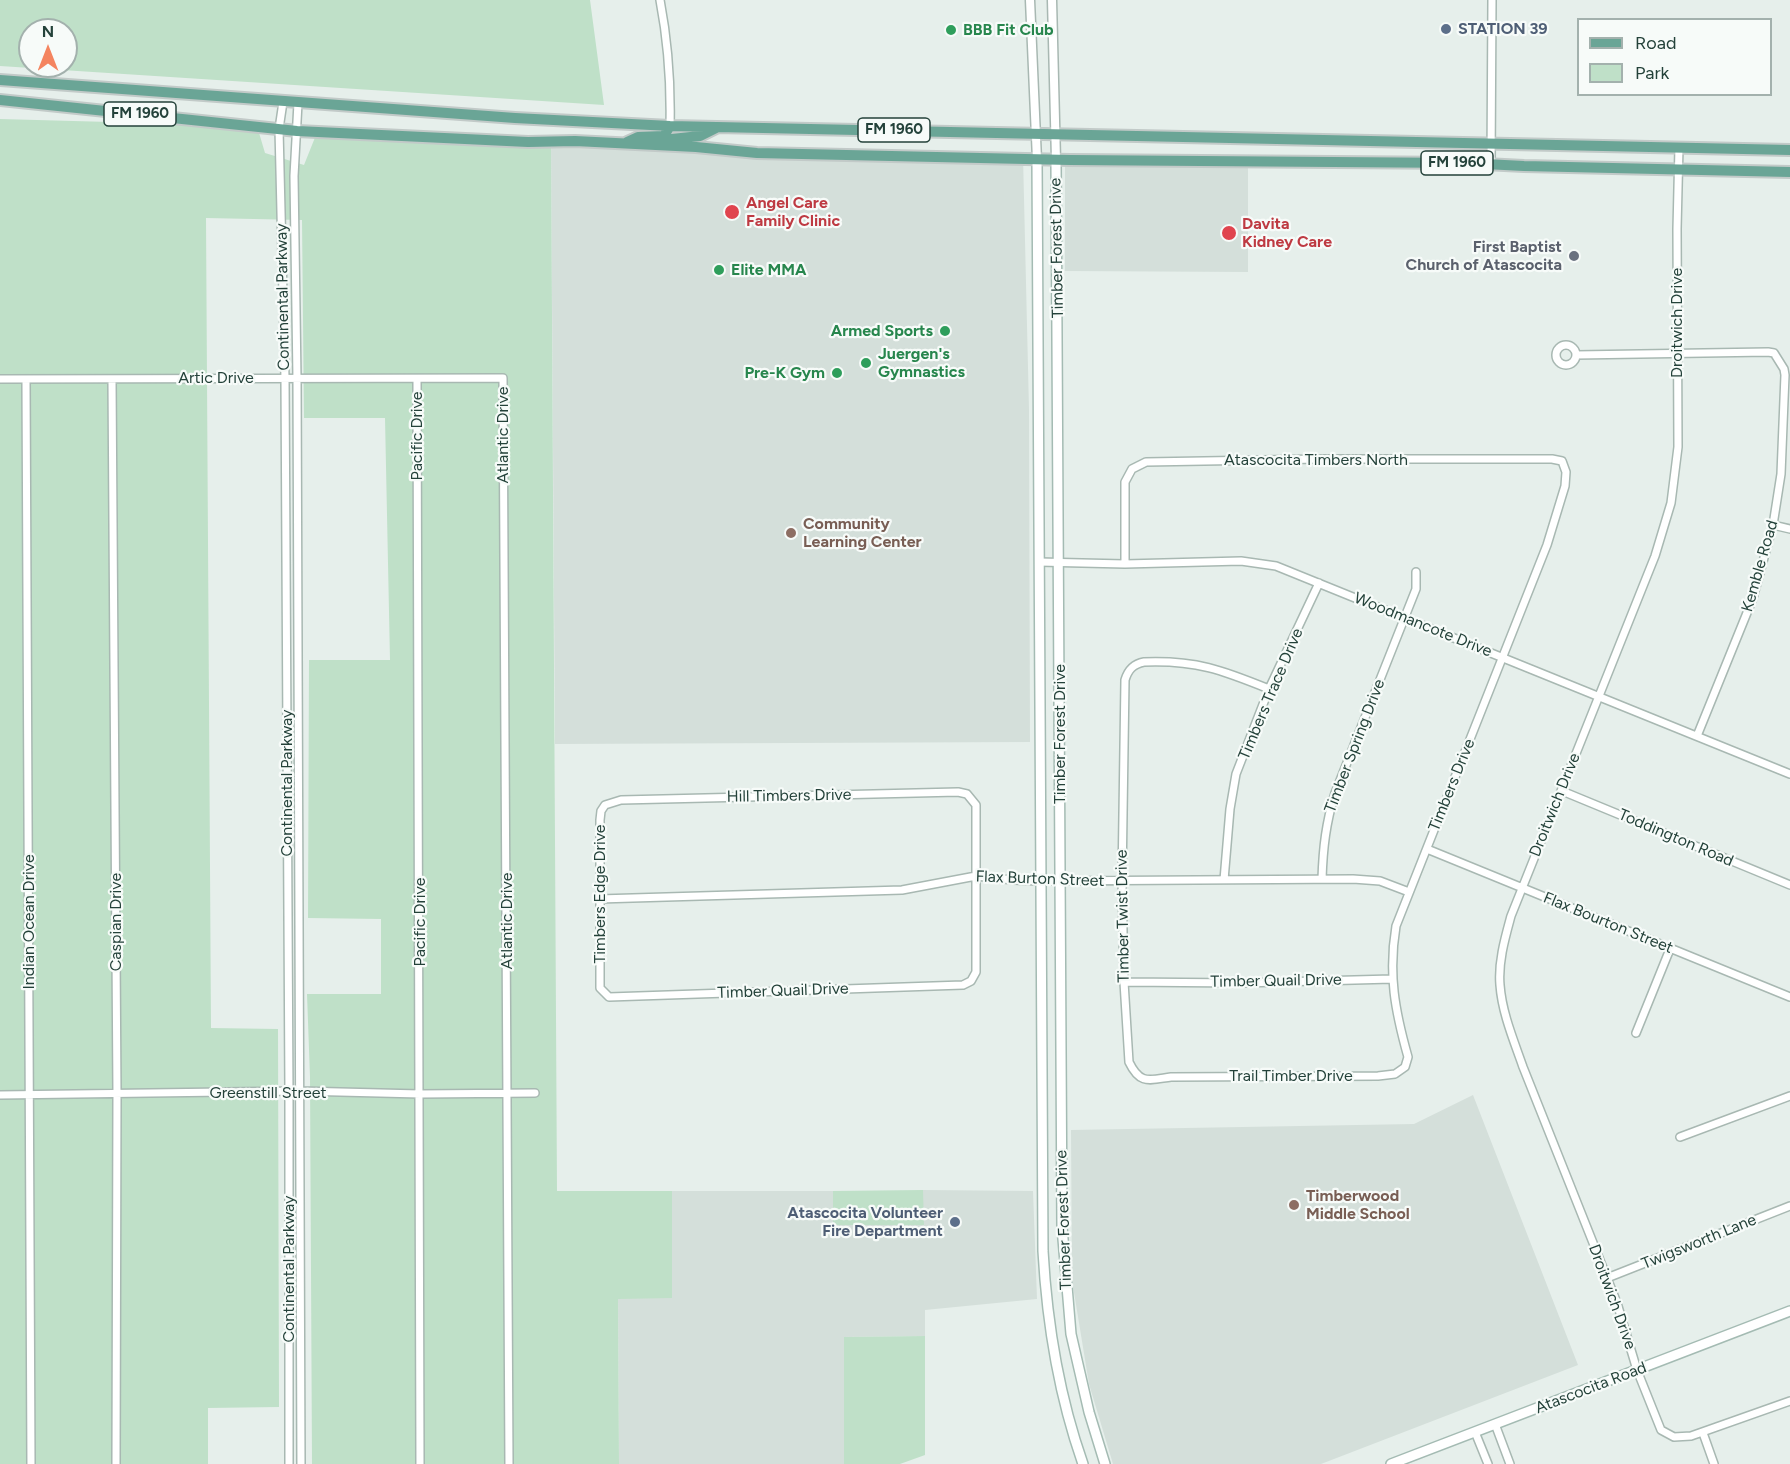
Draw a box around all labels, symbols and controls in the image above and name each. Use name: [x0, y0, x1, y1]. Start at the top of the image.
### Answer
north arrow: [18, 18, 78, 78]
legend: [1577, 18, 1772, 96]
place label: STATION 39: [1458, 19, 1548, 39]
place label: BBB Fit Club: [963, 20, 1054, 40]
text: N: [42, 22, 54, 41]
marker: STATION 39: [1439, 22, 1453, 36]
marker: BBB Fit Club: [944, 23, 958, 37]
text: Road: [1635, 32, 1676, 54]
text: Park: [1635, 62, 1669, 84]
road number: FM 1960: [104, 102, 176, 126]
road number: FM 1960: [858, 118, 930, 142]
road number: FM 1960: [1421, 151, 1493, 175]
street label: Timber Forest Drive: [1046, 178, 1068, 318]
place label: Angel Care Family Clinic: [746, 193, 840, 231]
marker: Angel Care Family Clinic: [723, 203, 741, 221]
place label: Davita Kidney Care: [1242, 214, 1332, 252]
street label: Continental Parkway: [272, 223, 294, 371]
marker: Davita Kidney Care: [1220, 224, 1238, 242]
place label: First Baptist Church of Atascocita: [1406, 237, 1562, 275]
marker: First Baptist Church of Atascocita: [1567, 249, 1581, 263]
place label: Elite MMA: [731, 260, 806, 280]
marker: Elite MMA: [712, 263, 726, 277]
street label: Droitwich Drive: [1667, 268, 1687, 378]
place label: Armed Sports: [831, 321, 933, 341]
marker: Armed Sports: [938, 324, 952, 338]
place label: Juergen's Gymnastics: [878, 344, 965, 382]
marker: Juergen's Gymnastics: [859, 356, 873, 370]
place label: Pre-K Gym: [744, 363, 825, 383]
marker: Pre-K Gym: [830, 366, 844, 380]
street label: Artic Drive: [178, 368, 254, 388]
street label: Atlantic Drive: [493, 387, 513, 483]
street label: Pacific Drive: [407, 392, 427, 480]
street label: Atascocita Timbers North: [1224, 450, 1408, 470]
place label: Community Learning Center: [803, 514, 922, 552]
street label: Kemble Road: [1738, 518, 1782, 614]
marker: Community Learning Center: [784, 526, 798, 540]
street label: Woodmancote Drive: [1351, 589, 1495, 661]
street label: Timbers Trace Drive: [1235, 625, 1307, 763]
street label: Timber Forest Drive: [1050, 664, 1070, 804]
street label: Timber Spring Drive: [1321, 677, 1389, 815]
street label: Continental Parkway: [277, 710, 297, 856]
street label: Timbers Drive: [1425, 736, 1479, 834]
street label: Droitwich Drive: [1525, 750, 1585, 860]
street label: Hill Timbers Drive: [726, 785, 852, 807]
street label: Toddington Road: [1616, 805, 1736, 871]
street label: Timbers Edge Drive: [590, 824, 610, 964]
street label: Timber Twist Drive: [1112, 849, 1134, 983]
street label: Indian Ocean Drive: [19, 854, 39, 990]
street label: Flax Burton Street: [975, 867, 1105, 891]
street label: Caspian Drive: [106, 873, 126, 971]
street label: Atlantic Drive: [497, 873, 517, 969]
street label: Pacific Drive: [410, 878, 430, 966]
street label: Flax Bourton Street: [1540, 888, 1676, 958]
street label: Timber Quail Drive: [1210, 970, 1342, 992]
street label: Timber Quail Drive: [717, 979, 849, 1003]
street label: Trail Timber Drive: [1229, 1066, 1353, 1086]
street label: Greenstill Street: [210, 1083, 326, 1103]
street label: Timber Forest Drive: [1052, 1150, 1076, 1290]
place label: Timberwood Middle School: [1306, 1186, 1410, 1224]
street label: Continental Parkway: [279, 1196, 299, 1342]
marker: Timberwood Middle School: [1287, 1198, 1301, 1212]
place label: Atascocita Volunteer Fire Department: [787, 1203, 943, 1241]
street label: Twigsworth Lane: [1639, 1210, 1759, 1274]
marker: Atascocita Volunteer Fire Department: [948, 1215, 962, 1229]
street label: Droitwich Drive: [1584, 1242, 1640, 1352]
street label: Atascocita Road: [1533, 1358, 1649, 1418]

